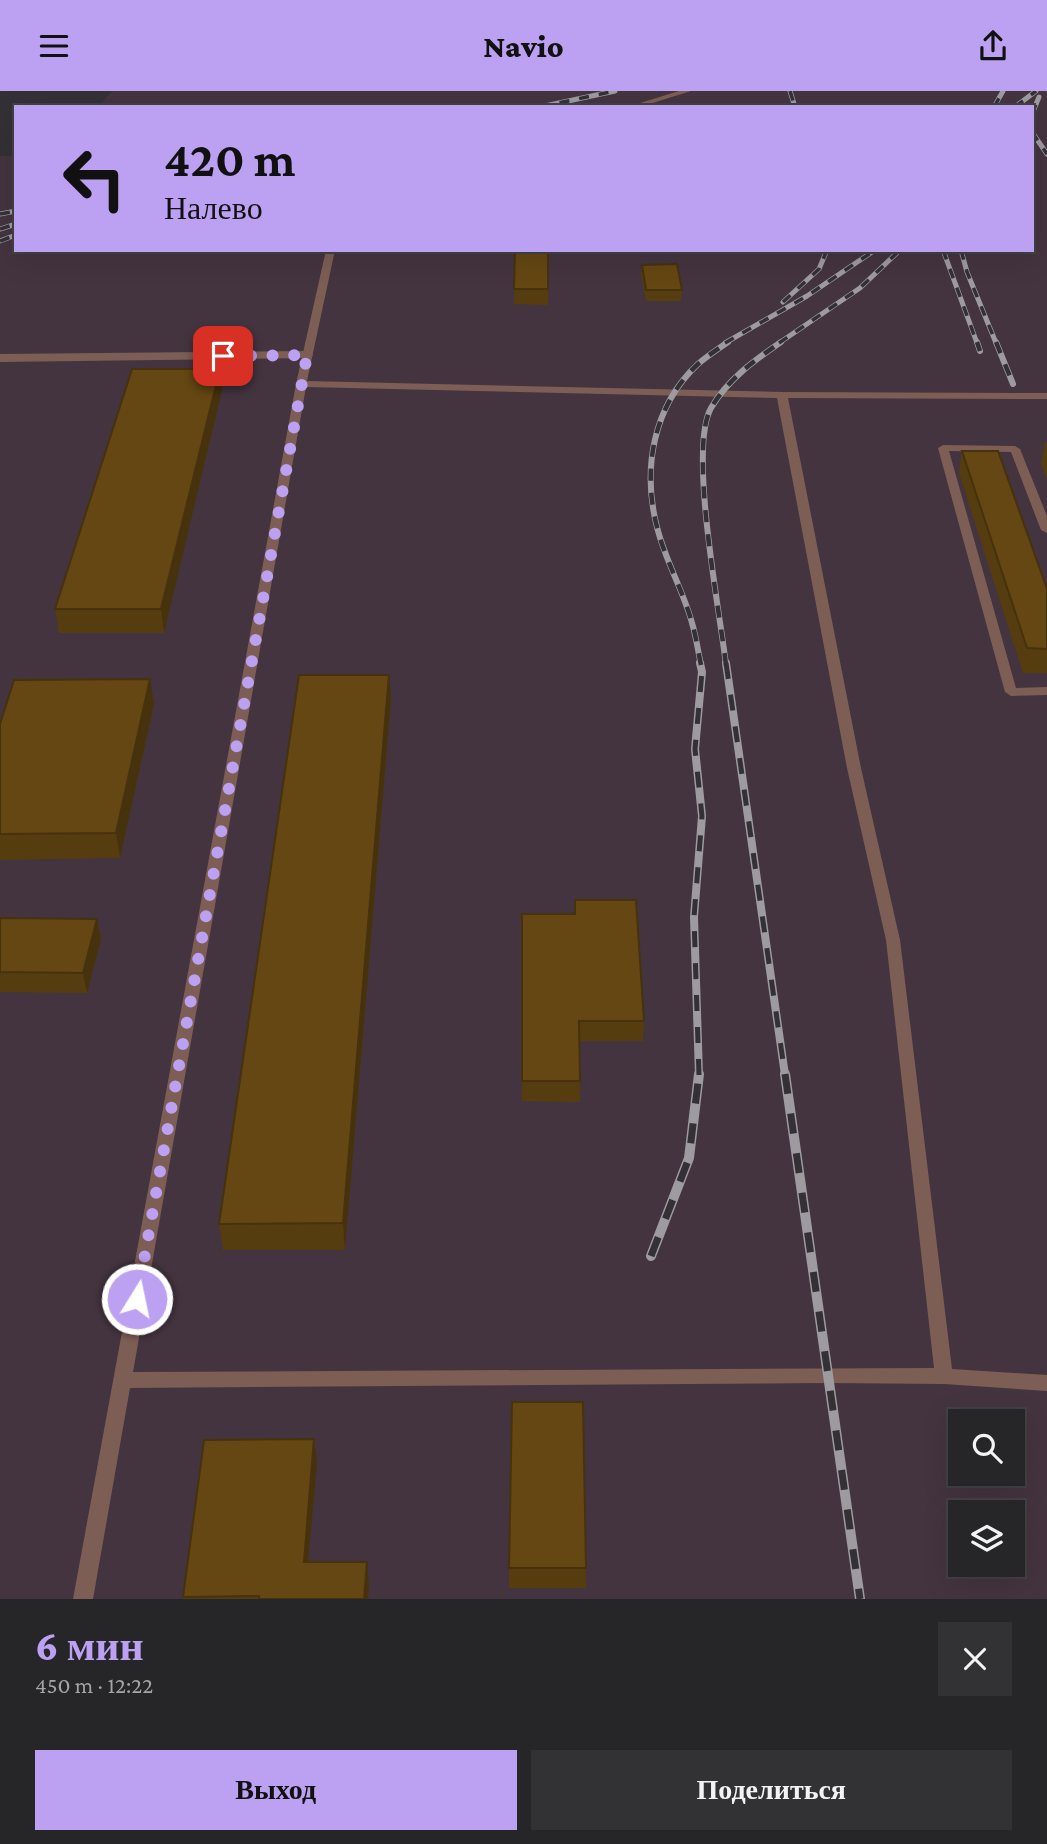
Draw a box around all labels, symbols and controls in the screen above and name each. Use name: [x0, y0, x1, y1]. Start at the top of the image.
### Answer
icon: menu: [35, 27, 73, 65]
icon: share: [974, 27, 1012, 65]
text: Navio: [483, 28, 564, 64]
text: 420 m: [164, 132, 296, 187]
icon: left: [49, 133, 140, 224]
text: Налево: [164, 190, 263, 226]
pin: [193, 326, 253, 386]
icon: arrive: [204, 337, 242, 375]
position arrow: [100, 1262, 174, 1336]
map controls: [948, 1409, 1025, 1577]
button: search: [948, 1409, 1025, 1486]
button: layers: [948, 1500, 1025, 1577]
text: 6 мин: [35, 1622, 144, 1669]
button: close: [938, 1622, 1012, 1696]
text: 450 m · 12:22: [35, 1672, 153, 1698]
button: Выход: [35, 1750, 517, 1830]
button: Поделиться: [531, 1750, 1012, 1830]

